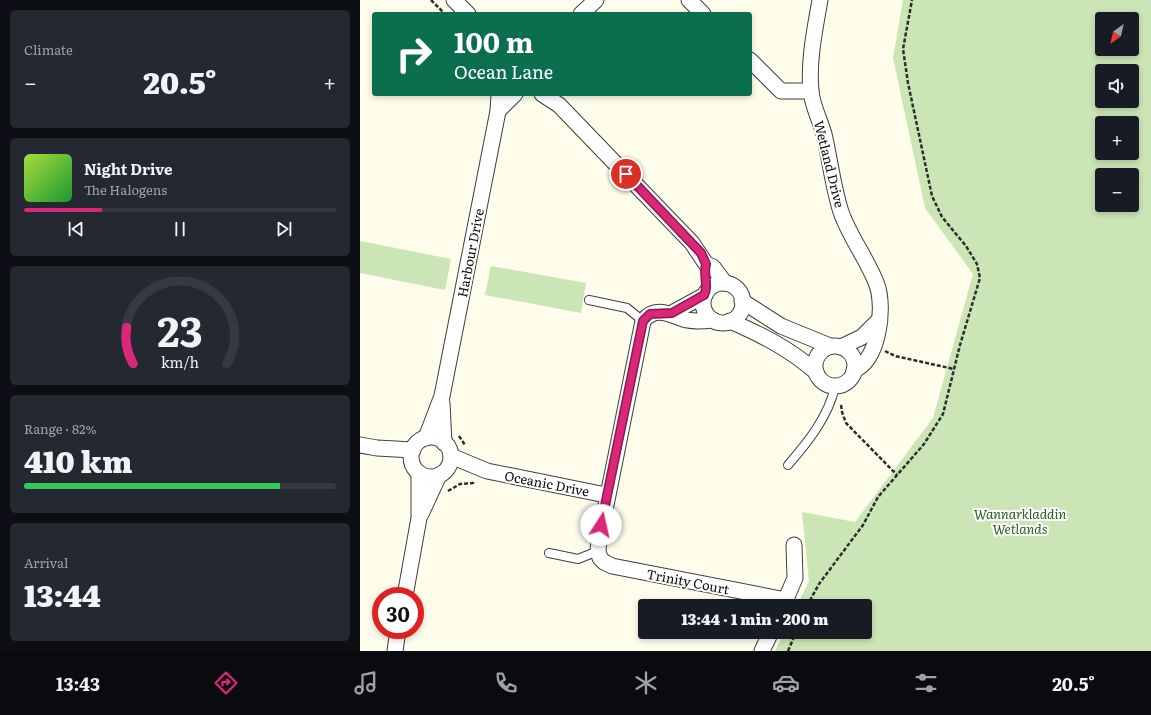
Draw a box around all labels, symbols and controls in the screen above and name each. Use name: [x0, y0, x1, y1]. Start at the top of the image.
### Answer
north arrow: [1095, 12, 1139, 56]
map controls: [1095, 12, 1139, 212]
text: 100 m: [454, 20, 534, 62]
icon: right: [388, 28, 440, 80]
text: Climate: [24, 40, 73, 59]
text: Ocean Lane: [454, 58, 553, 85]
text: 20.5°: [143, 59, 217, 103]
button: sound: [1095, 64, 1139, 108]
text: −: [24, 65, 37, 98]
text: +: [323, 65, 336, 98]
button: +: [1095, 116, 1139, 160]
street label: Wetland Drive: [810, 118, 850, 210]
text: Night Drive: [84, 157, 173, 180]
pin: [609, 157, 643, 191]
icon: arrive: [615, 163, 637, 185]
button: −: [1095, 168, 1139, 212]
text: The Halogens: [84, 180, 167, 199]
street label: Harbour Drive: [452, 207, 488, 299]
icon: previous: [65, 218, 87, 240]
icon: pause: [169, 218, 191, 240]
icon: next: [273, 218, 295, 240]
text: 23: [157, 297, 203, 359]
text: km/h: [161, 350, 200, 371]
text: Range · 82%: [24, 419, 97, 438]
text: 410 km: [24, 438, 132, 482]
street label: Oceanic Drive: [503, 465, 591, 501]
position arrow: [580, 504, 622, 546]
park label: Wannarkladdin Wetlands: [974, 504, 1066, 538]
text: Arrival: [24, 553, 68, 572]
street label: Trinity Court: [645, 564, 732, 598]
text: 13:44: [24, 572, 101, 616]
speed limit sign: 30: [372, 587, 424, 639]
text: 13:44 · 1 min · 200 m: [682, 607, 828, 630]
icon: directions: [212, 669, 240, 697]
icon: music: [352, 669, 380, 697]
icon: phone: [492, 669, 520, 697]
icon: climate: [632, 669, 660, 697]
icon: car: [772, 669, 800, 697]
icon: filters: [912, 669, 940, 697]
text: 13:43: [56, 670, 100, 697]
text: 20.5°: [1052, 670, 1095, 697]

